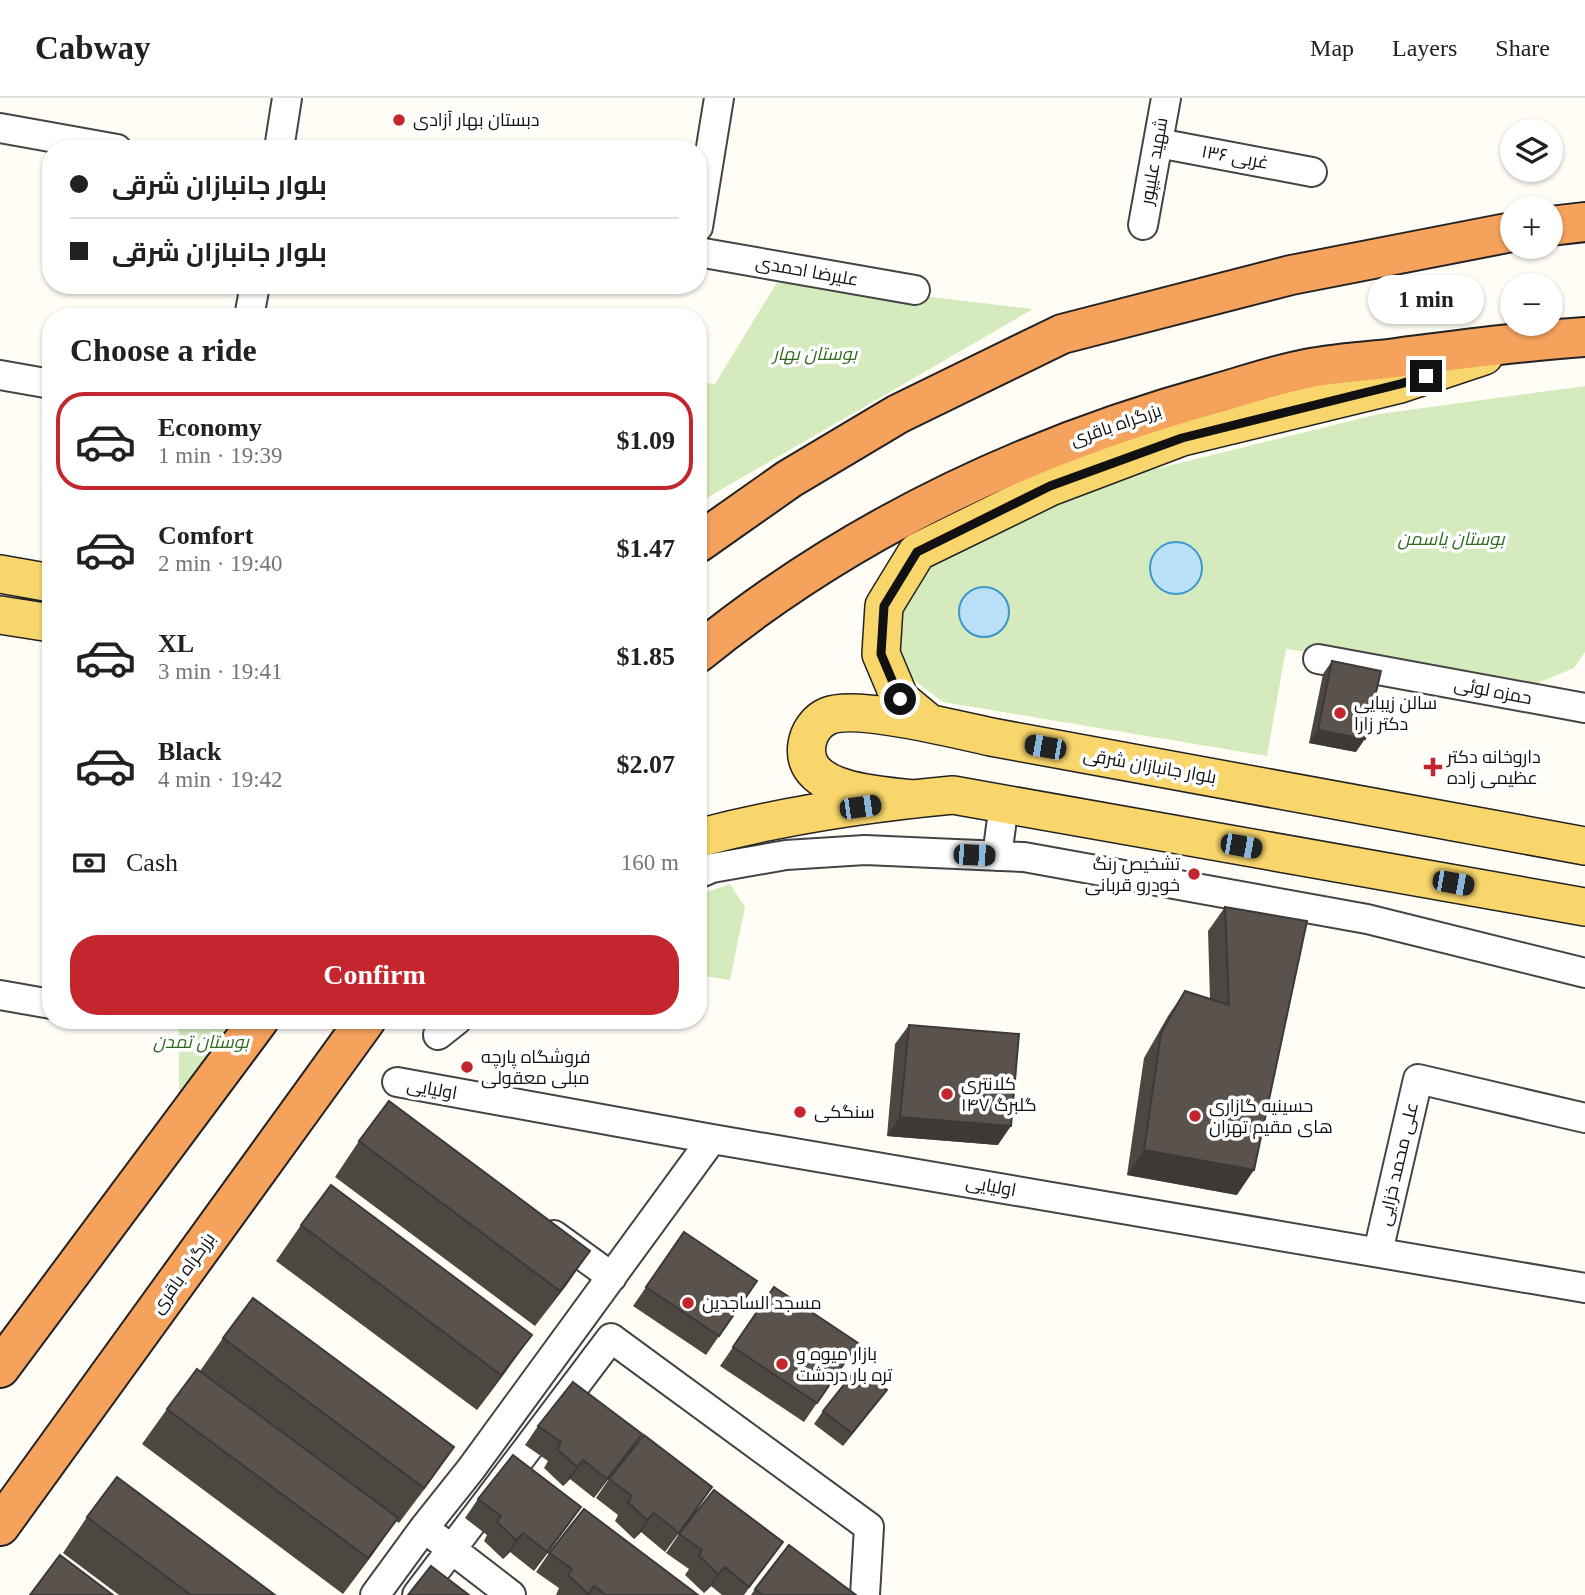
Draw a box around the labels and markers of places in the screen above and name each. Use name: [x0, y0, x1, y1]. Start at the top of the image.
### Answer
place label: دبستان بهار آزادی: [413, 110, 540, 131]
marker: دبستان بهار آزادی: [391, 112, 407, 128]
place label: سالن زیبایی دکتر زارا: [1354, 693, 1437, 735]
marker: سالن زیبایی دکتر زارا: [1332, 705, 1348, 721]
place label: داروخانه دکتر عظیمی زاده: [1446, 747, 1541, 789]
marker: داروخانه دکتر عظیمی زاده: [1425, 759, 1441, 775]
place label: تشخیص رنگ خودرو قربانی: [1085, 854, 1180, 896]
marker: تشخیص رنگ خودرو قربانی: [1186, 866, 1202, 882]
place label: فروشگاه پارچه مبلی معقولی: [481, 1047, 590, 1089]
marker: فروشگاه پارچه مبلی معقولی: [459, 1059, 475, 1075]
place label: کلانتری ۱۴۷ گلبرگ: [961, 1074, 1037, 1116]
marker: کلانتری ۱۴۷ گلبرگ: [939, 1086, 955, 1102]
place label: حسینیه گازاری های مقیم تهران: [1209, 1096, 1333, 1139]
place label: سنگکی: [814, 1102, 875, 1123]
marker: سنگکی: [792, 1104, 808, 1120]
marker: حسینیه گازاری های مقیم تهران: [1187, 1108, 1203, 1124]
place label: مسجد الساجدین: [702, 1293, 822, 1314]
marker: مسجد الساجدین: [680, 1295, 696, 1311]
place label: بازار میوه و تره بار دردشت: [796, 1344, 892, 1386]
marker: بازار میوه و تره بار دردشت: [774, 1356, 790, 1372]

